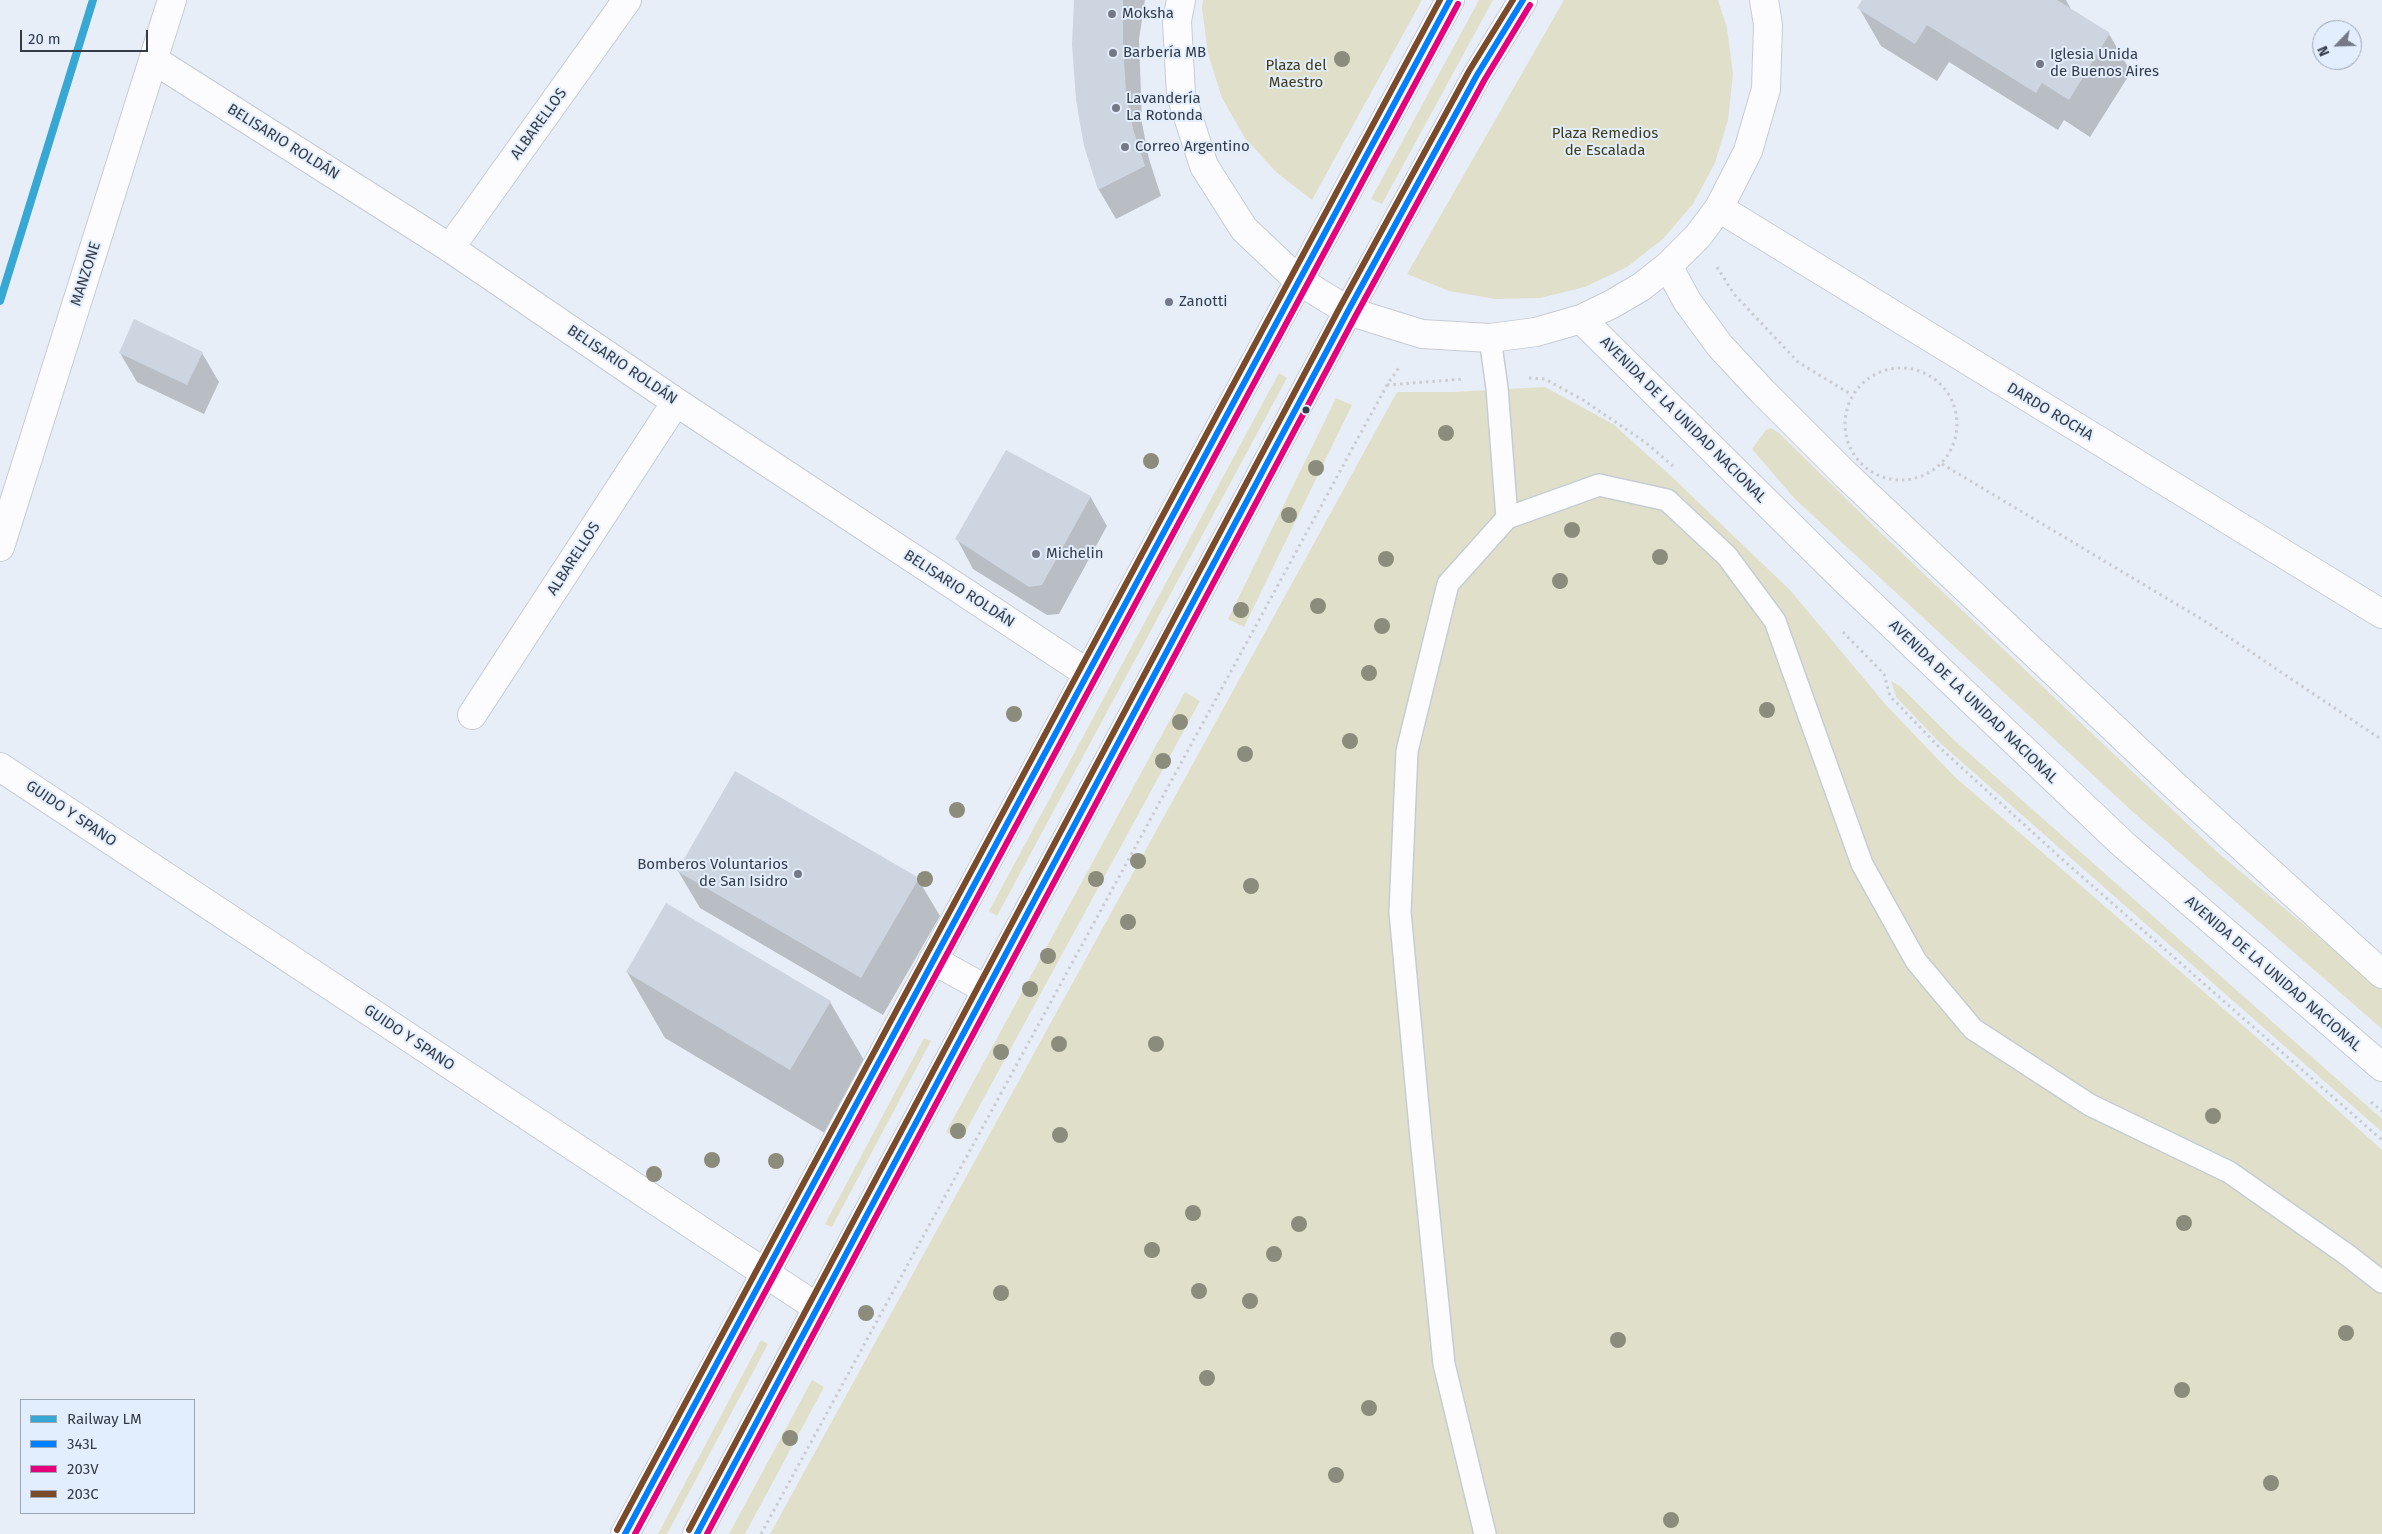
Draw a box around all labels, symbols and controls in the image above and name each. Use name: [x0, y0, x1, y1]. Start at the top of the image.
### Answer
place label: Moksha: [1122, 5, 1174, 23]
marker: Moksha: [1106, 8, 1118, 20]
scale bar: [22, 20, 150, 52]
north arrow: [2312, 20, 2362, 70]
text: 20 m: [28, 30, 61, 48]
text: N: [2314, 43, 2333, 59]
place label: Barbería MB: [1123, 44, 1206, 62]
place label: Iglesia Unida de Buenos Aires: [2050, 46, 2159, 81]
marker: Barbería MB: [1107, 47, 1119, 59]
park label: Plaza del Maestro: [1265, 57, 1327, 92]
marker: Iglesia Unida de Buenos Aires: [2034, 58, 2046, 70]
street label: ALBARELLOS: [507, 85, 571, 163]
place label: Lavandería La Rotonda: [1126, 90, 1203, 125]
street label: BELISARIO ROLDÁN: [224, 100, 342, 184]
marker: Lavandería La Rotonda: [1110, 102, 1122, 114]
park label: Plaza Remedios de Escalada: [1552, 125, 1658, 160]
place label: Correo Argentino: [1135, 138, 1250, 156]
marker: Correo Argentino: [1119, 141, 1131, 153]
street label: MANZONE: [67, 240, 105, 308]
place label: Zanotti: [1179, 293, 1227, 311]
marker: Zanotti: [1163, 296, 1175, 308]
street label: BELISARIO ROLDÁN: [564, 322, 680, 408]
street label: AVENIDA DE LA UNIDAD NACIONAL: [1596, 333, 1770, 507]
street label: DARDO ROCHA: [2003, 379, 2097, 445]
unlabelled marker: [1301, 405, 1311, 415]
street label: ALBARELLOS: [544, 519, 604, 599]
place label: Michelin: [1046, 545, 1103, 563]
street label: BELISARIO ROLDÁN: [900, 546, 1018, 632]
marker: Michelin: [1030, 548, 1042, 560]
street label: AVENIDA DE LA UNIDAD NACIONAL: [1885, 616, 2061, 788]
street label: GUIDO Y SPANO: [22, 777, 120, 851]
place label: Bomberos Voluntarios de San Isidro: [637, 856, 788, 891]
marker: Bomberos Voluntarios de San Isidro: [792, 868, 804, 880]
street label: AVENIDA DE LA UNIDAD NACIONAL: [2181, 893, 2365, 1055]
street label: GUIDO Y SPANO: [360, 1001, 458, 1075]
legend: [20, 1399, 195, 1514]
text: Railway LM: [67, 1410, 142, 1428]
text: 343L: [67, 1435, 97, 1453]
text: 203V: [67, 1460, 98, 1478]
text: 203C: [67, 1485, 99, 1503]

